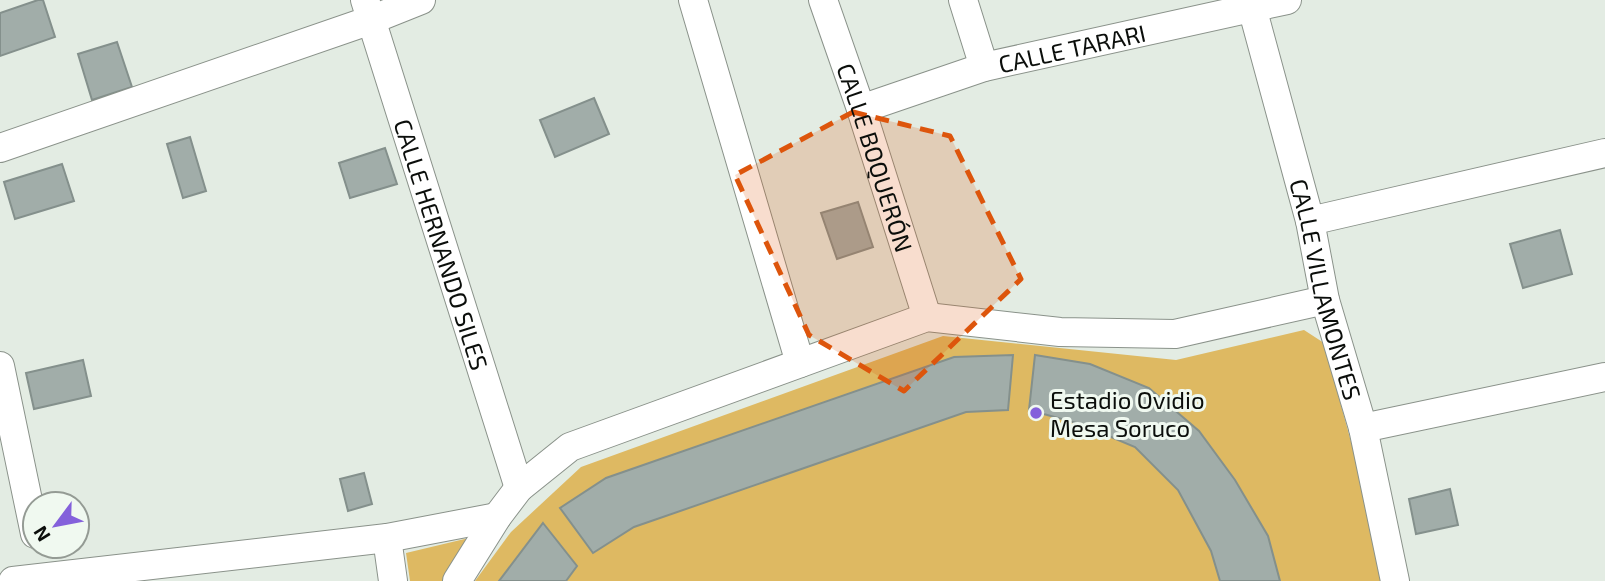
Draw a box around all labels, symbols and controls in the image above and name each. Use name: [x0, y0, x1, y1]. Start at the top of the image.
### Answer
street label: CALLE TARARI: [996, 17, 1148, 78]
street label: CALLE BOQUERÓN: [832, 59, 920, 255]
street label: CALLE HERNANDO SILES: [389, 115, 495, 373]
street label: CALLE VILLAMONTES: [1285, 175, 1368, 403]
place label: Estadio Ovidio Mesa Soruco: [1050, 385, 1205, 442]
marker: Estadio Ovidio Mesa Soruco: [1028, 405, 1044, 421]
north arrow: [21, 490, 91, 560]
text: N: [28, 522, 55, 546]

